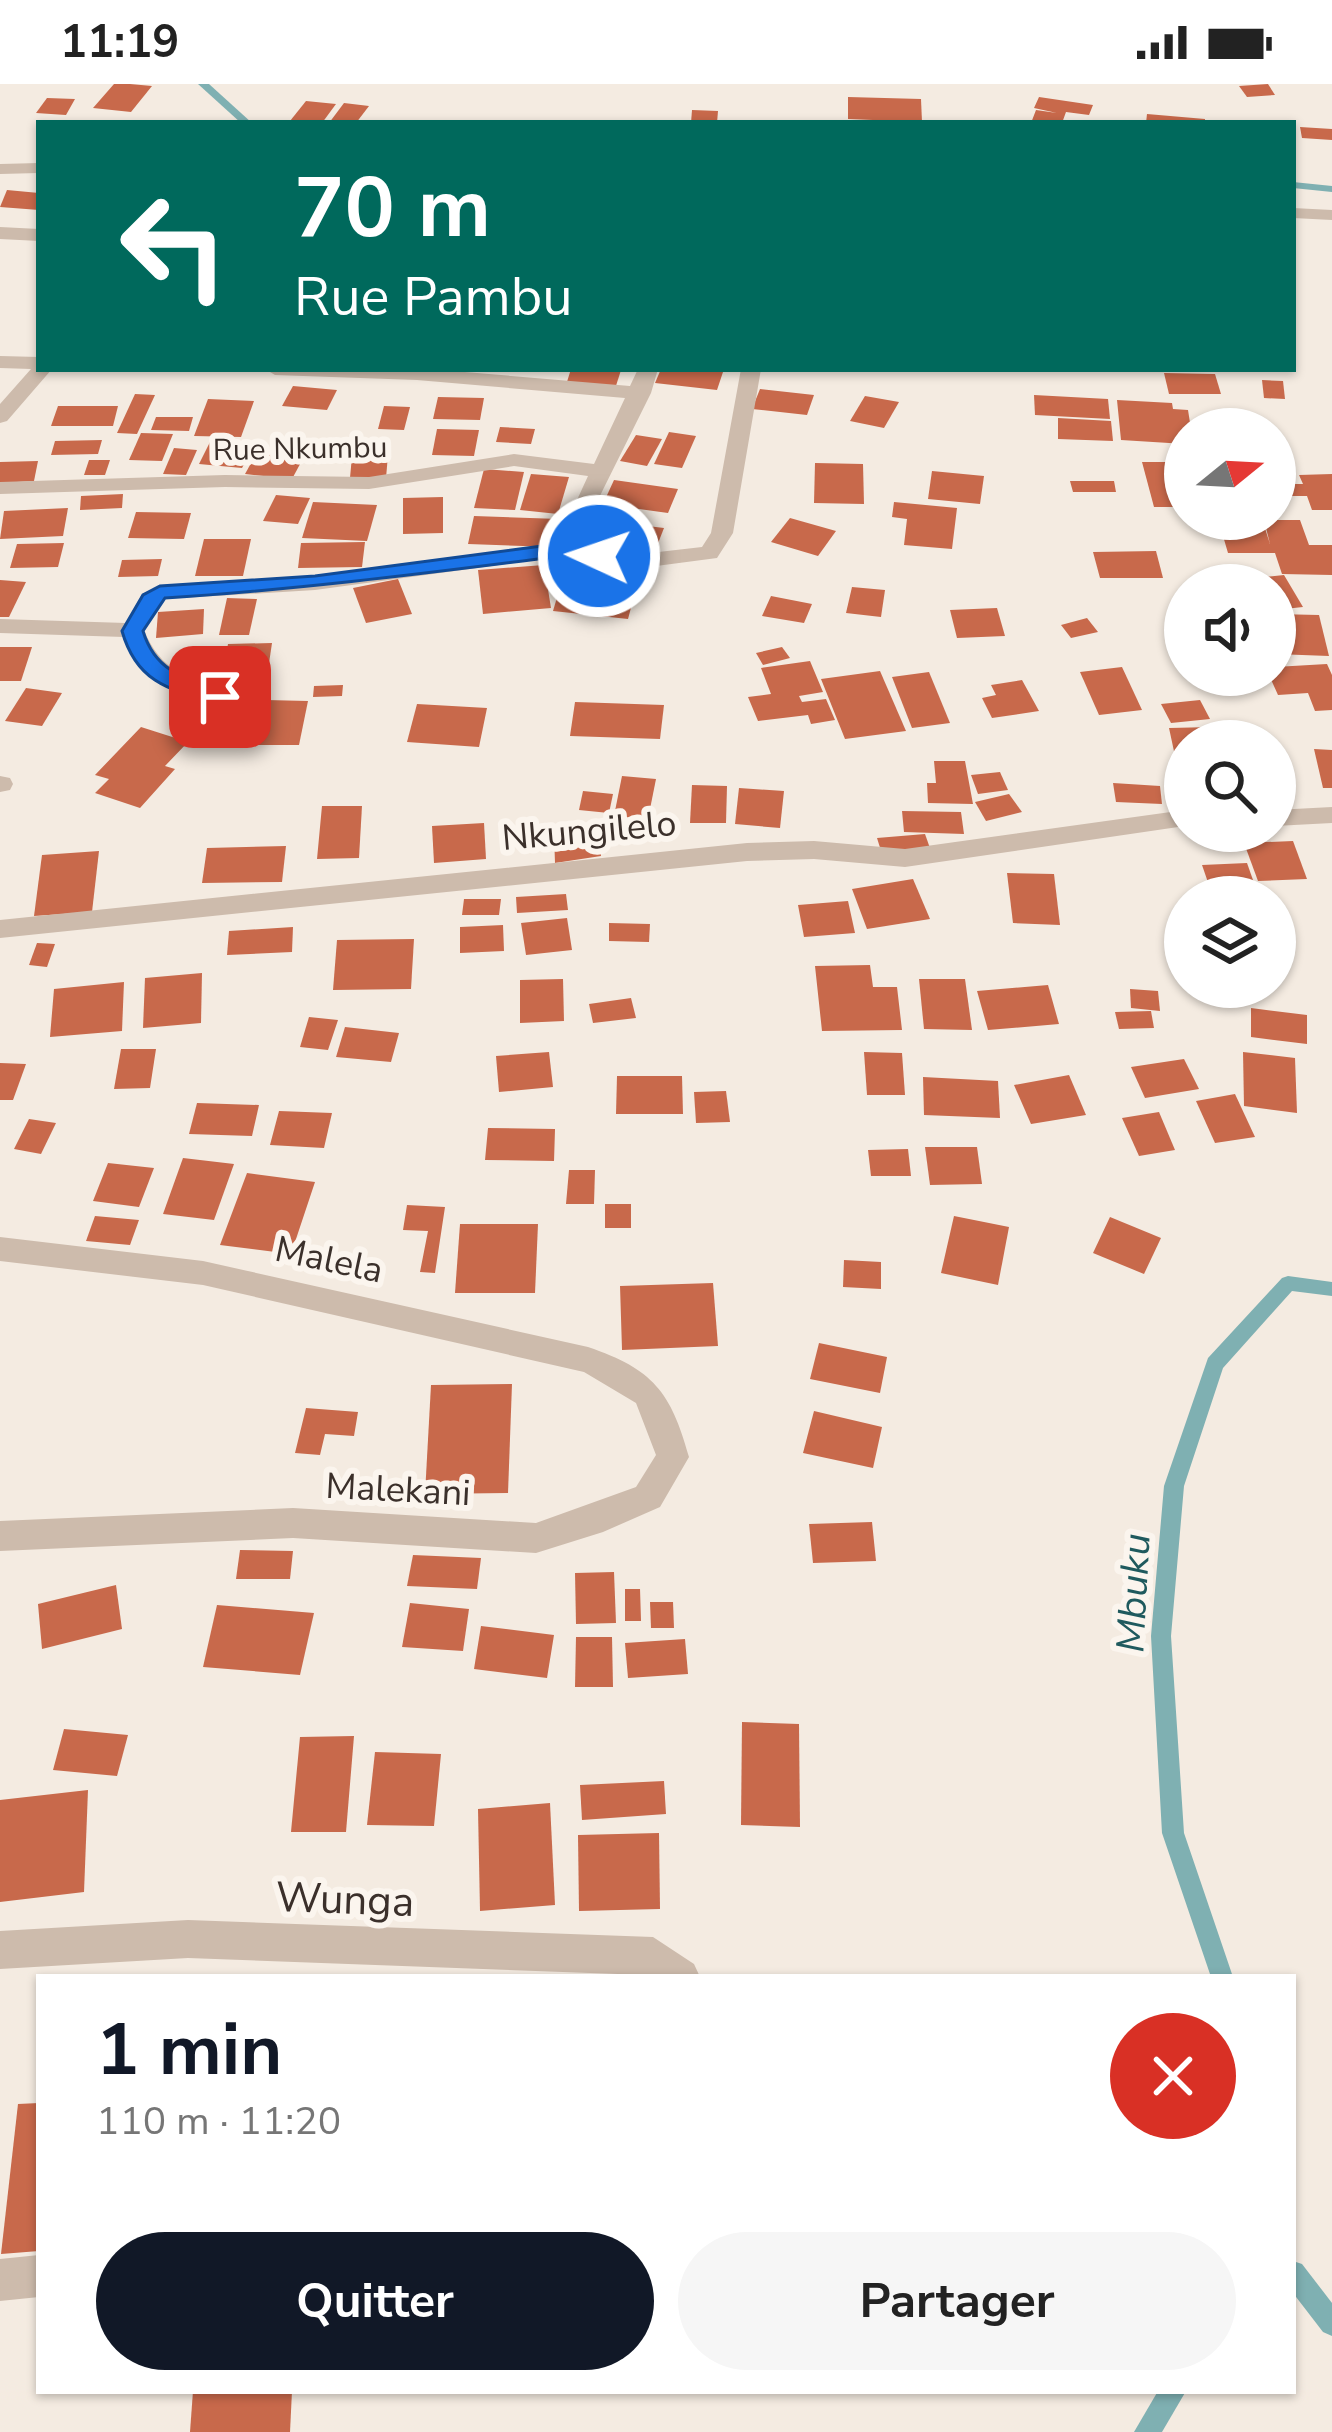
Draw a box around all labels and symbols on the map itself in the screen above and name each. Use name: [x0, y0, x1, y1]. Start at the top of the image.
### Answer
north arrow: [1164, 408, 1296, 540]
street label: Rue Nkumbu: [212, 427, 388, 471]
position arrow: [536, 493, 662, 619]
pin: [169, 646, 271, 748]
street label: Nkungilelo: [500, 799, 678, 863]
street label: Malela: [270, 1225, 388, 1295]
street label: Malekani: [324, 1462, 472, 1518]
water label: Mbuku: [1104, 1532, 1164, 1654]
street label: Wunga: [275, 1869, 415, 1931]

